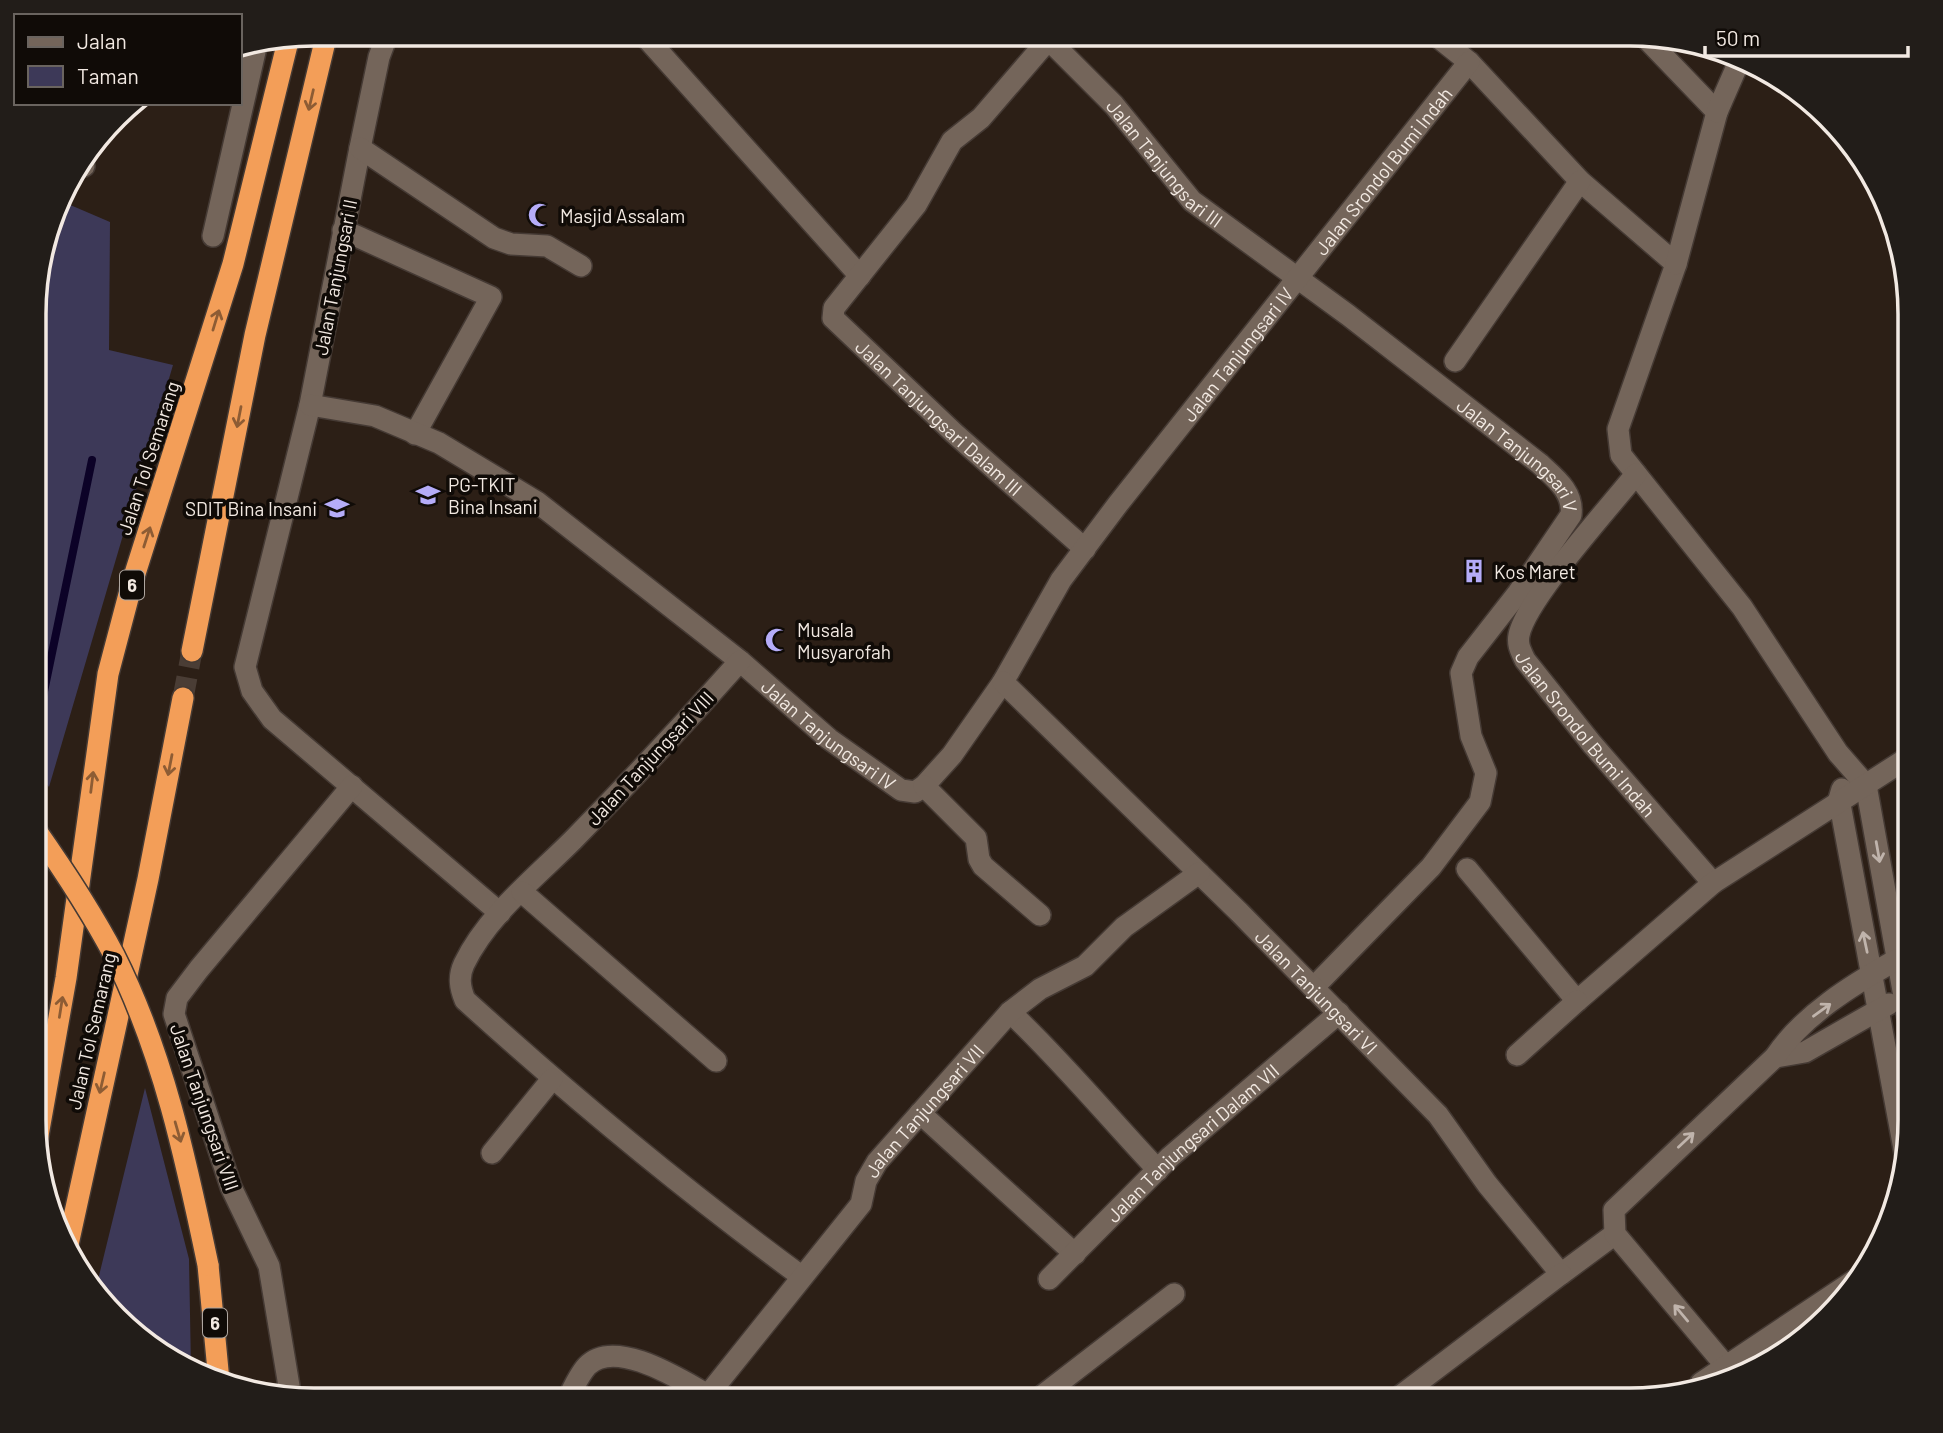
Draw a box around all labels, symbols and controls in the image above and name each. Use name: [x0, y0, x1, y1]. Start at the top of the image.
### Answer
legend: [14, 14, 242, 105]
scale bar: [1705, 14, 1908, 58]
text: 50 m: [1716, 25, 1760, 50]
text: Jalan: [77, 28, 127, 53]
text: Taman: [77, 63, 139, 88]
street label: Jalan Srondol Bumi Indah: [1309, 82, 1456, 259]
one-way arrow: [304, 88, 317, 111]
street label: Jalan Tanjungsari III: [1102, 94, 1228, 231]
street label: Jalan Tanjungsari II: [309, 197, 361, 357]
mosque icon: Masjid Assalam: [526, 201, 554, 229]
place label: Masjid Assalam: [560, 204, 685, 227]
street label: Jalan Tanjungsari IV: [1177, 282, 1298, 426]
one-way arrow: [210, 309, 223, 331]
street label: Jalan Tanjungsari Dalam III: [851, 335, 1028, 500]
street label: Jalan Tol Semarang: [112, 378, 184, 538]
street label: Jalan Tanjungsari V: [1453, 393, 1583, 513]
one-way arrow: [232, 405, 245, 428]
place label: PG-TKIT Bina Insani: [448, 473, 538, 518]
school or university icon: PG-TKIT Bina Insani: [414, 481, 442, 509]
school or university icon: SDIT Bina Insani: [323, 494, 351, 522]
place label: SDIT Bina Insani: [185, 497, 317, 520]
one-way arrow: [141, 526, 154, 548]
building icon: Kos Maret: [1460, 557, 1488, 585]
place label: Kos Maret: [1494, 560, 1576, 583]
road number: 6: [120, 570, 144, 600]
place label: Musala Musyarofah: [797, 618, 891, 663]
mosque icon: Musala Musyarofah: [763, 626, 791, 654]
street label: Jalan Srondol Bumi Indah: [1511, 648, 1661, 821]
street label: Jalan Tanjungsari IV: [757, 674, 901, 794]
street label: Jalan Tanjungsari VIII: [582, 686, 718, 830]
one-way arrow: [163, 753, 176, 776]
one-way arrow: [85, 771, 98, 794]
one-way arrow: [1872, 840, 1885, 863]
street label: Jalan Tanjungsari VI: [1251, 925, 1383, 1059]
one-way arrow: [1858, 932, 1871, 954]
street label: Jalan Tol Semarang: [62, 950, 120, 1112]
one-way arrow: [55, 997, 68, 1019]
one-way arrow: [1812, 1002, 1831, 1017]
street label: Jalan Tanjungsari VIII: [166, 1021, 244, 1193]
street label: Jalan Tanjungsari VII: [859, 1039, 988, 1181]
street label: Jalan Tanjungsari Dalam VII: [1101, 1058, 1283, 1226]
one-way arrow: [95, 1071, 109, 1094]
one-way arrow: [172, 1121, 185, 1143]
one-way arrow: [1677, 1132, 1695, 1148]
one-way arrow: [1673, 1304, 1689, 1322]
road number: 6: [203, 1308, 227, 1338]

